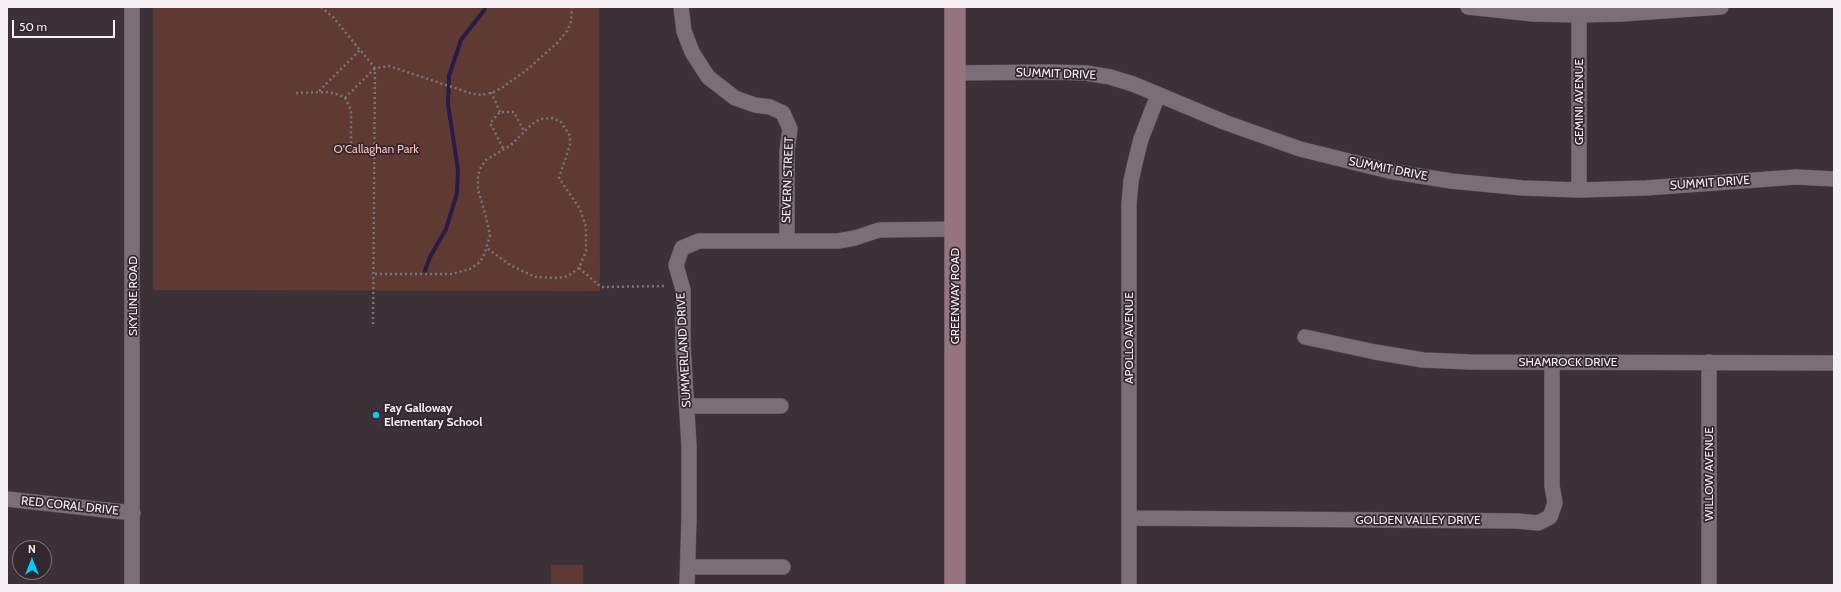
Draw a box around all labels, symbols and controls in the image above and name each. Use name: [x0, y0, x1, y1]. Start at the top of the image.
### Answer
scale bar: [14, 12, 117, 38]
text: 50 m: [19, 19, 47, 34]
street label: GEMINI AVENUE: [1572, 59, 1586, 145]
street label: SUMMIT DRIVE: [1016, 65, 1096, 83]
street label: SEVERN STREET: [779, 137, 797, 223]
park label: O'Callaghan Park: [333, 142, 419, 156]
street label: SUMMIT DRIVE: [1347, 154, 1429, 184]
street label: SUMMIT DRIVE: [1670, 173, 1750, 193]
street label: GREENWAY ROAD: [948, 248, 962, 344]
street label: SKYLINE ROAD: [126, 256, 140, 336]
street label: SUMMERLAND DRIVE: [674, 292, 694, 408]
street label: APOLLO AVENUE: [1122, 292, 1136, 384]
street label: SHAMROCK DRIVE: [1519, 355, 1617, 369]
place label: Fay Galloway Elementary School: [384, 401, 482, 429]
marker: Fay Galloway Elementary School: [371, 410, 381, 420]
street label: WILLOW AVENUE: [1702, 427, 1716, 521]
street label: RED CORAL DRIVE: [20, 494, 120, 518]
street label: GOLDEN VALLEY DRIVE: [1355, 513, 1481, 527]
north arrow: [12, 540, 52, 580]
text: N: [28, 542, 36, 556]

